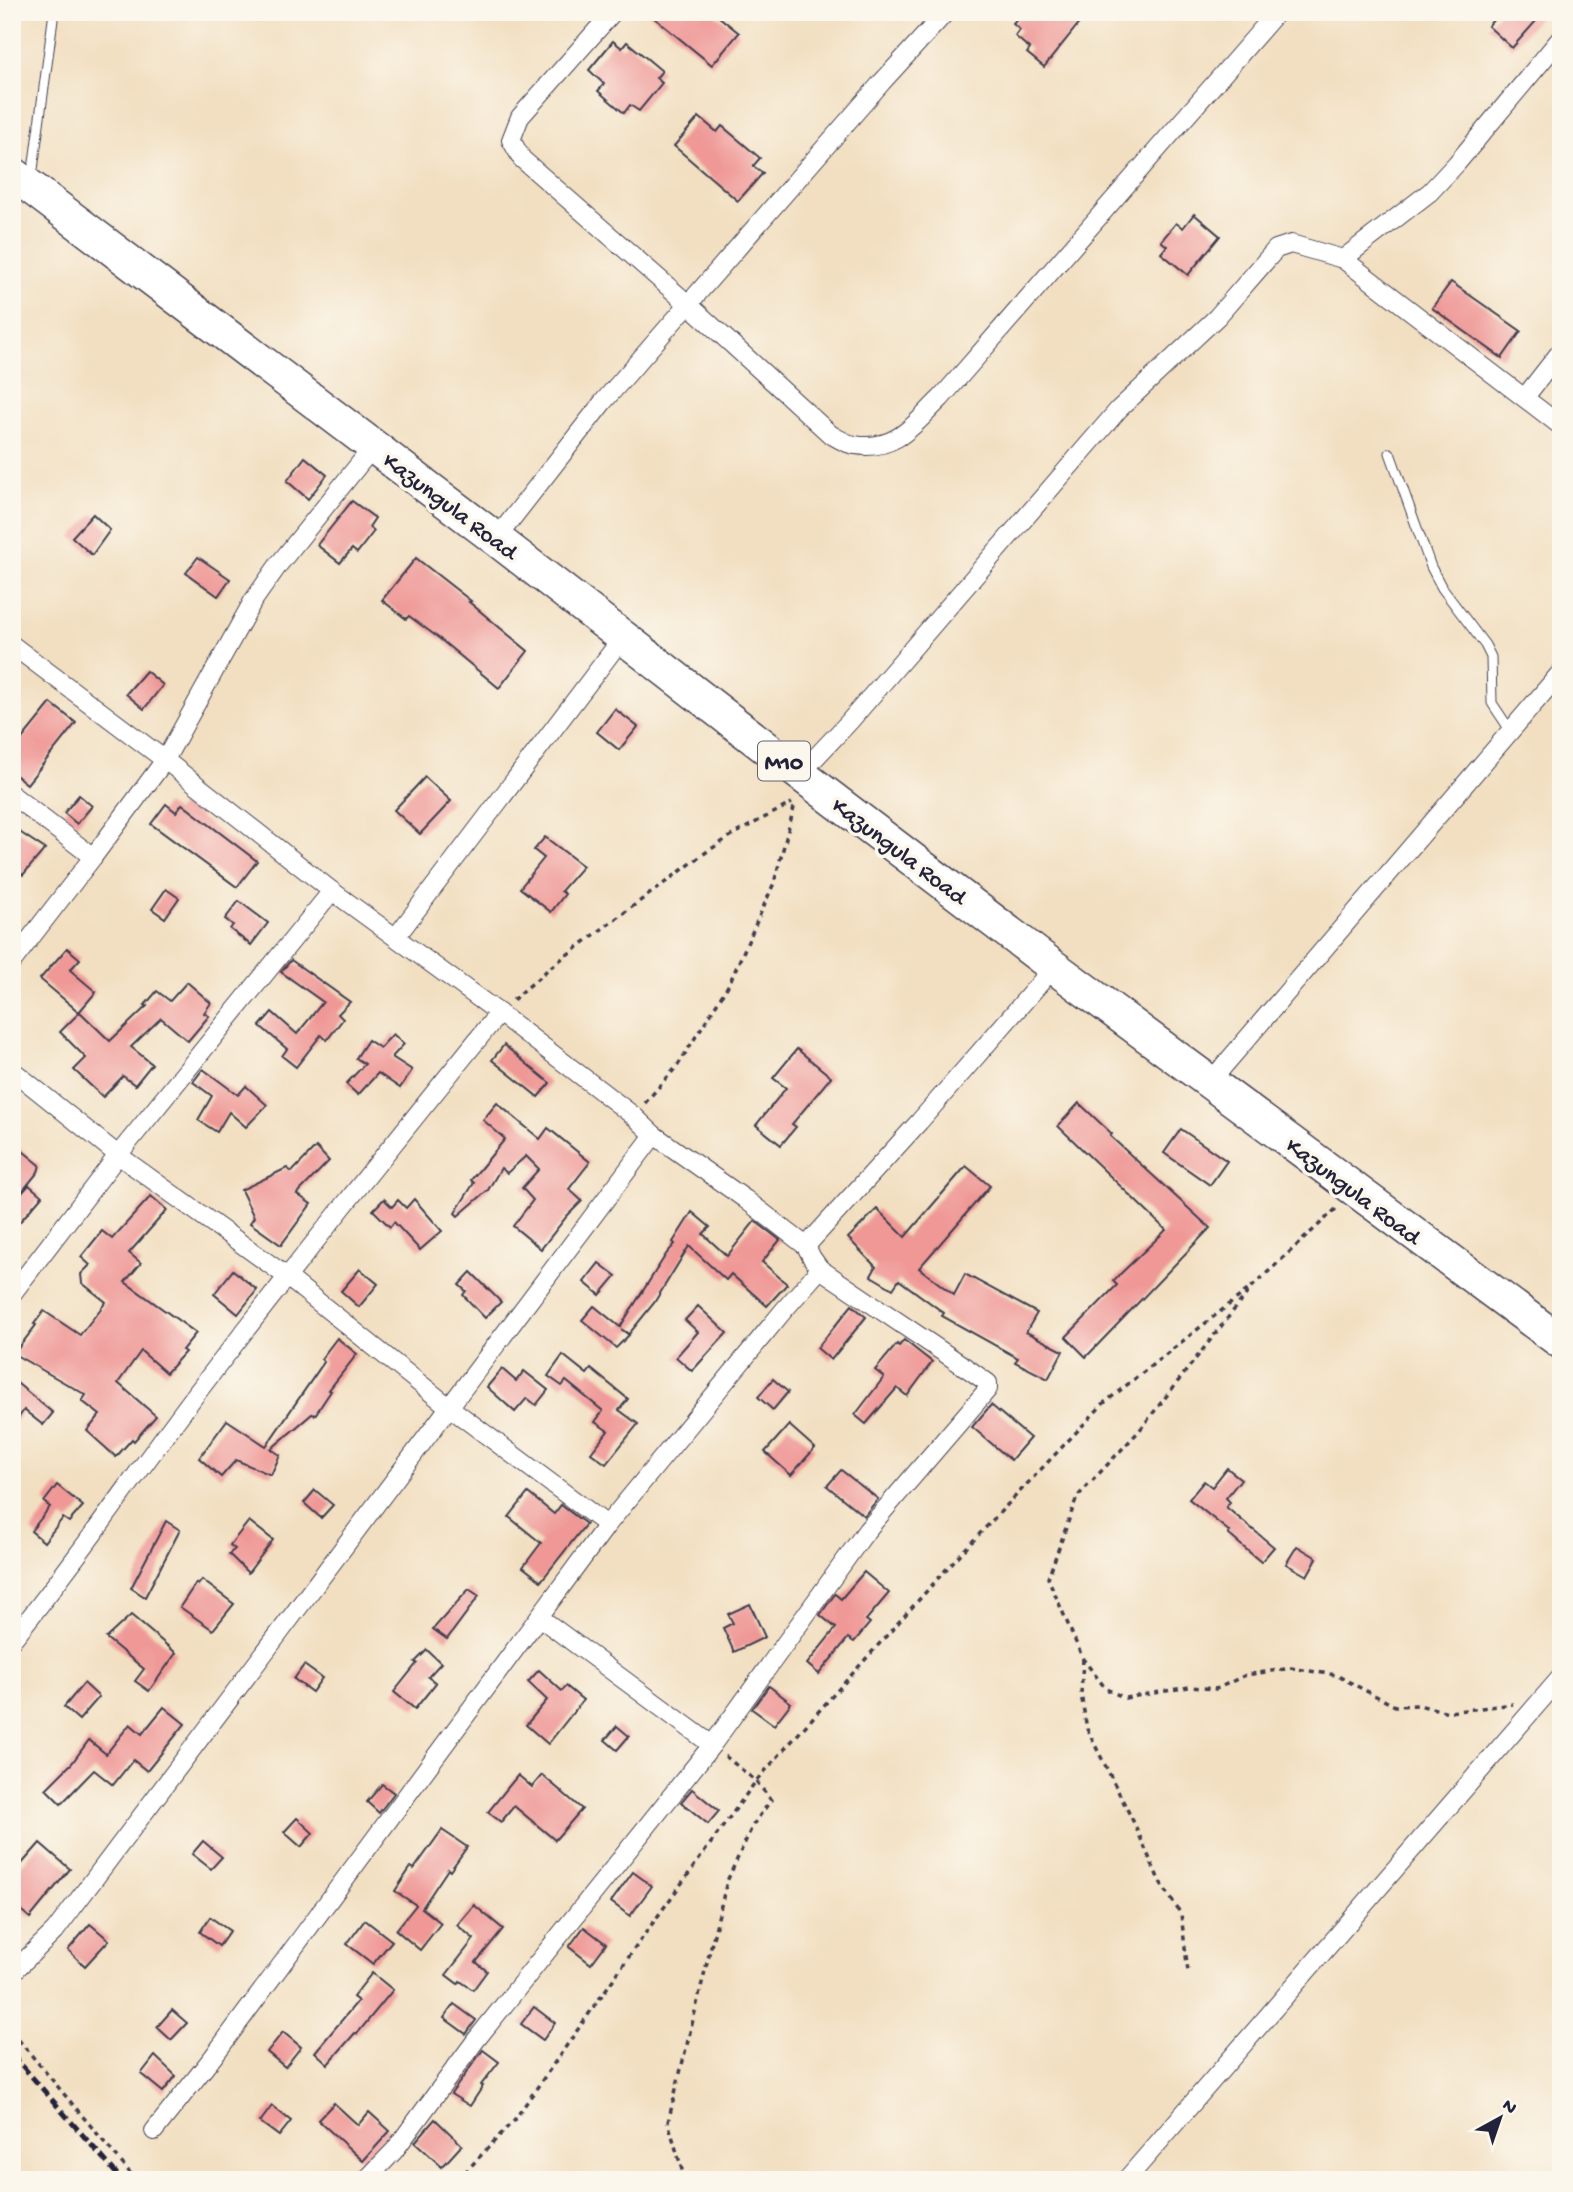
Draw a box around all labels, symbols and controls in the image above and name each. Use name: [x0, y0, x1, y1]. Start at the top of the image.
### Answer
street label: Kazungula Road: [376, 448, 524, 569]
road number: M10: [758, 741, 810, 780]
street label: Kazungula Road: [825, 793, 973, 914]
street label: Kazungula Road: [1279, 1133, 1427, 1254]
north arrow: [1464, 2084, 1534, 2154]
text: N: [1497, 2095, 1521, 2120]

